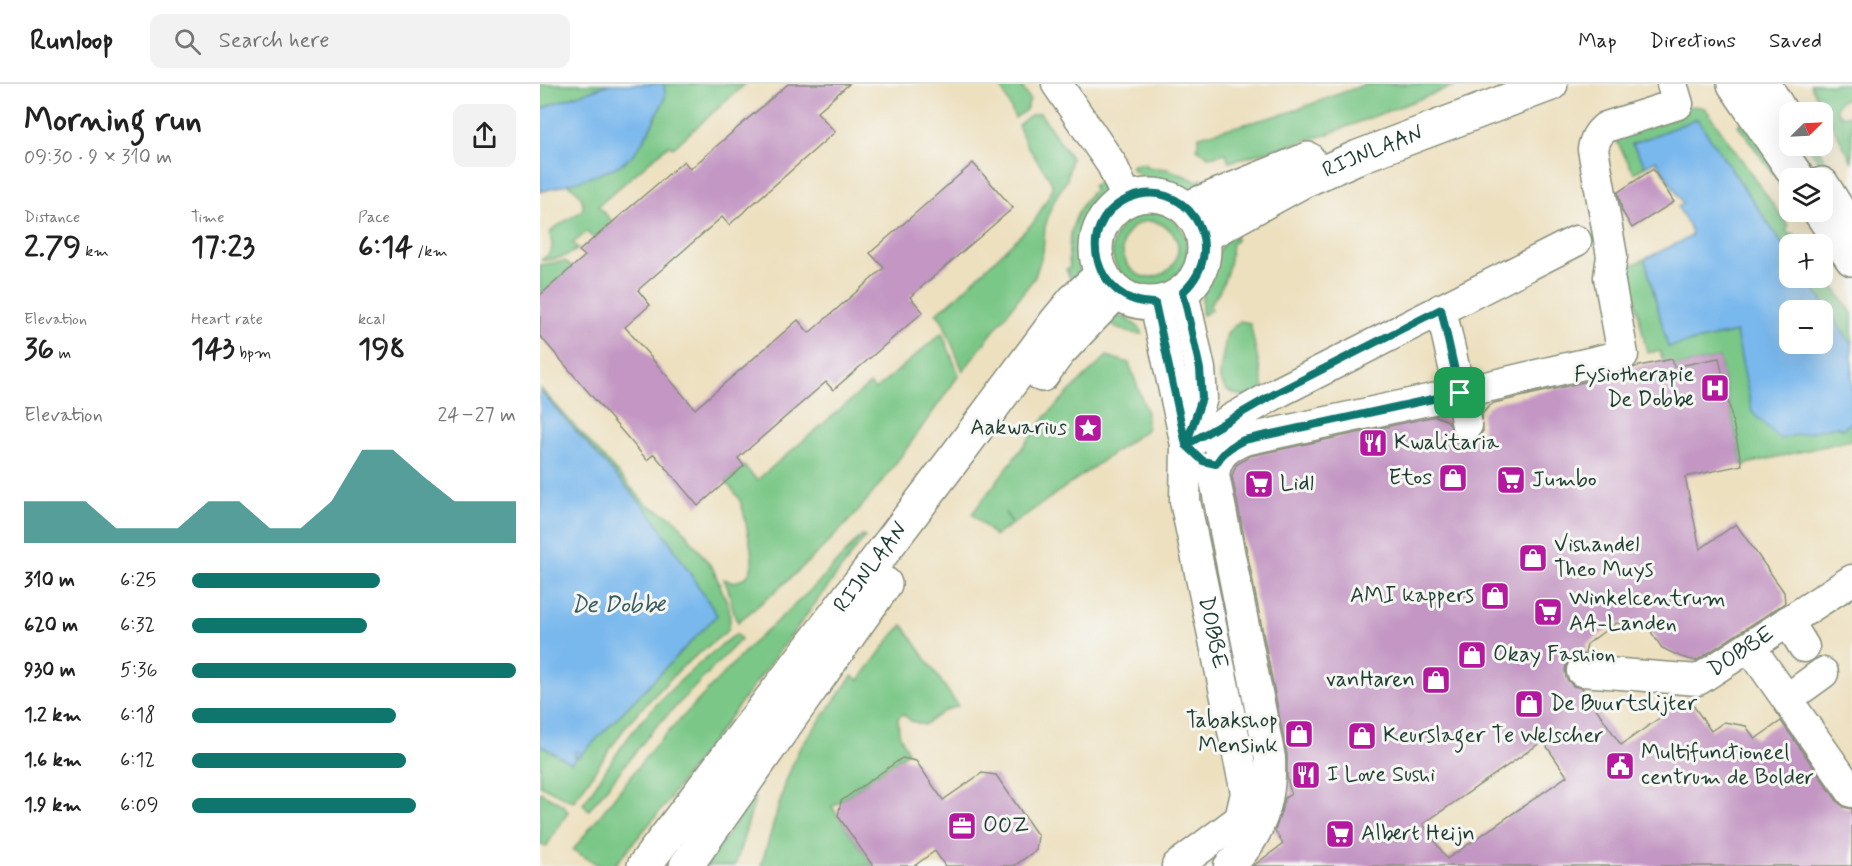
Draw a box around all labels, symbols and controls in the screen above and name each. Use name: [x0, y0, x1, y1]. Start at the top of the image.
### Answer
search box: [150, 14, 570, 68]
text: Runloop: [30, 23, 114, 60]
icon: search: [171, 25, 204, 58]
text: Search here: [219, 27, 329, 55]
text: Map: [1578, 27, 1617, 55]
text: Directions: [1650, 27, 1736, 55]
text: Saved: [1769, 27, 1822, 55]
text: Morning run: [24, 99, 202, 143]
north arrow: [1779, 102, 1833, 156]
map controls: [1779, 102, 1833, 354]
button: share: [453, 104, 516, 167]
street label: RIJNLAAN: [1318, 119, 1428, 185]
text: 09:30 · 9 × 310 m: [24, 144, 172, 171]
button: layers: [1779, 168, 1833, 222]
text: Distance: [24, 207, 80, 228]
text: Time: [191, 207, 225, 228]
text: Pace: [358, 207, 390, 228]
text: 2.79: [24, 228, 81, 267]
text: 17:23: [191, 228, 255, 267]
text: 6:14: [358, 228, 413, 267]
button: +: [1779, 234, 1833, 288]
text: km: [81, 241, 109, 262]
text: /km: [413, 241, 448, 262]
button: −: [1779, 300, 1833, 354]
text: Elevation: [24, 309, 87, 330]
text: Heart rate: [191, 309, 263, 330]
text: kcal: [358, 309, 385, 330]
text: 36: [24, 330, 54, 369]
text: 143: [191, 330, 235, 369]
text: 198: [358, 330, 406, 369]
text: m: [54, 343, 71, 364]
text: bpm: [235, 343, 271, 364]
place label: Fysiotherapie De Dobbe: [1574, 361, 1694, 414]
pin: [1434, 367, 1485, 418]
hospital icon: Fysiotherapie De Dobbe: [1699, 372, 1731, 404]
icon: arrive: [1443, 376, 1476, 409]
text: Elevation: [24, 402, 103, 429]
text: 24–27 m: [437, 402, 516, 429]
place icon: Aakwarius: [1072, 412, 1104, 444]
place label: Aakwarius: [970, 414, 1067, 442]
restaurant icon: Kwalitaria: [1357, 427, 1389, 459]
place label: Kwalitaria: [1394, 429, 1500, 457]
shop icon: Etos: [1437, 462, 1469, 494]
place label: Etos: [1389, 464, 1432, 492]
supermarket icon: Jumbo: [1495, 464, 1527, 496]
place label: Jumbo: [1532, 466, 1597, 494]
supermarket icon: Lidl: [1243, 468, 1275, 500]
place label: Lidl: [1280, 470, 1314, 498]
street label: RIJNLAAN: [828, 517, 914, 618]
place label: Vishandel Theo Muys: [1554, 531, 1654, 584]
shop icon: Vishandel Theo Muys: [1517, 542, 1549, 574]
text: 310 m: [24, 567, 75, 594]
text: 6:25: [120, 567, 156, 594]
shop icon: AMI kappers: [1479, 580, 1511, 612]
place label: AMI kappers: [1350, 582, 1474, 610]
place label: Winkelcentrum AA-Landen: [1569, 585, 1726, 638]
water label: De Dobbe: [571, 590, 667, 621]
street label: DOBBE: [1191, 594, 1234, 672]
supermarket icon: Winkelcentrum AA-Landen: [1532, 596, 1564, 628]
text: 620 m: [24, 612, 78, 639]
text: 6:32: [120, 612, 155, 639]
street label: DOBBE: [1703, 620, 1780, 684]
shop icon: Okay Fashion: [1456, 639, 1488, 671]
place label: Okay Fashion: [1493, 641, 1616, 669]
text: 930 m: [24, 657, 76, 684]
text: 5:36: [120, 657, 157, 684]
shop icon: vanHaren: [1420, 664, 1452, 696]
place label: vanHaren: [1326, 666, 1415, 694]
shop icon: De Buurtslijter: [1513, 688, 1545, 720]
place label: De Buurtslijter: [1550, 690, 1698, 718]
text: 1.2 km: [24, 702, 81, 729]
text: 6:18: [120, 702, 155, 729]
place label: Tabakshop Mensink: [1186, 707, 1278, 760]
shop icon: Tabakshop Mensink: [1283, 718, 1315, 750]
shop icon: Keurslager Te Welscher: [1346, 720, 1378, 752]
place label: Keurslager Te Welscher: [1383, 722, 1604, 753]
place label: Multifunctioneel centrum de Bolder: [1641, 739, 1814, 792]
text: 1.6 km: [24, 747, 82, 774]
text: 6:12: [120, 747, 155, 774]
public building icon: Multifunctioneel centrum de Bolder: [1604, 750, 1636, 782]
restaurant icon: I Love Sushi: [1290, 759, 1322, 791]
place label: I Love Sushi: [1327, 761, 1435, 789]
text: 1.9 km: [24, 792, 82, 819]
text: 6:09: [120, 792, 159, 819]
office icon: OOZ: [946, 810, 978, 842]
place label: OOZ: [983, 812, 1029, 840]
supermarket icon: Albert Heijn: [1324, 818, 1356, 850]
place label: Albert Heijn: [1361, 820, 1475, 848]

